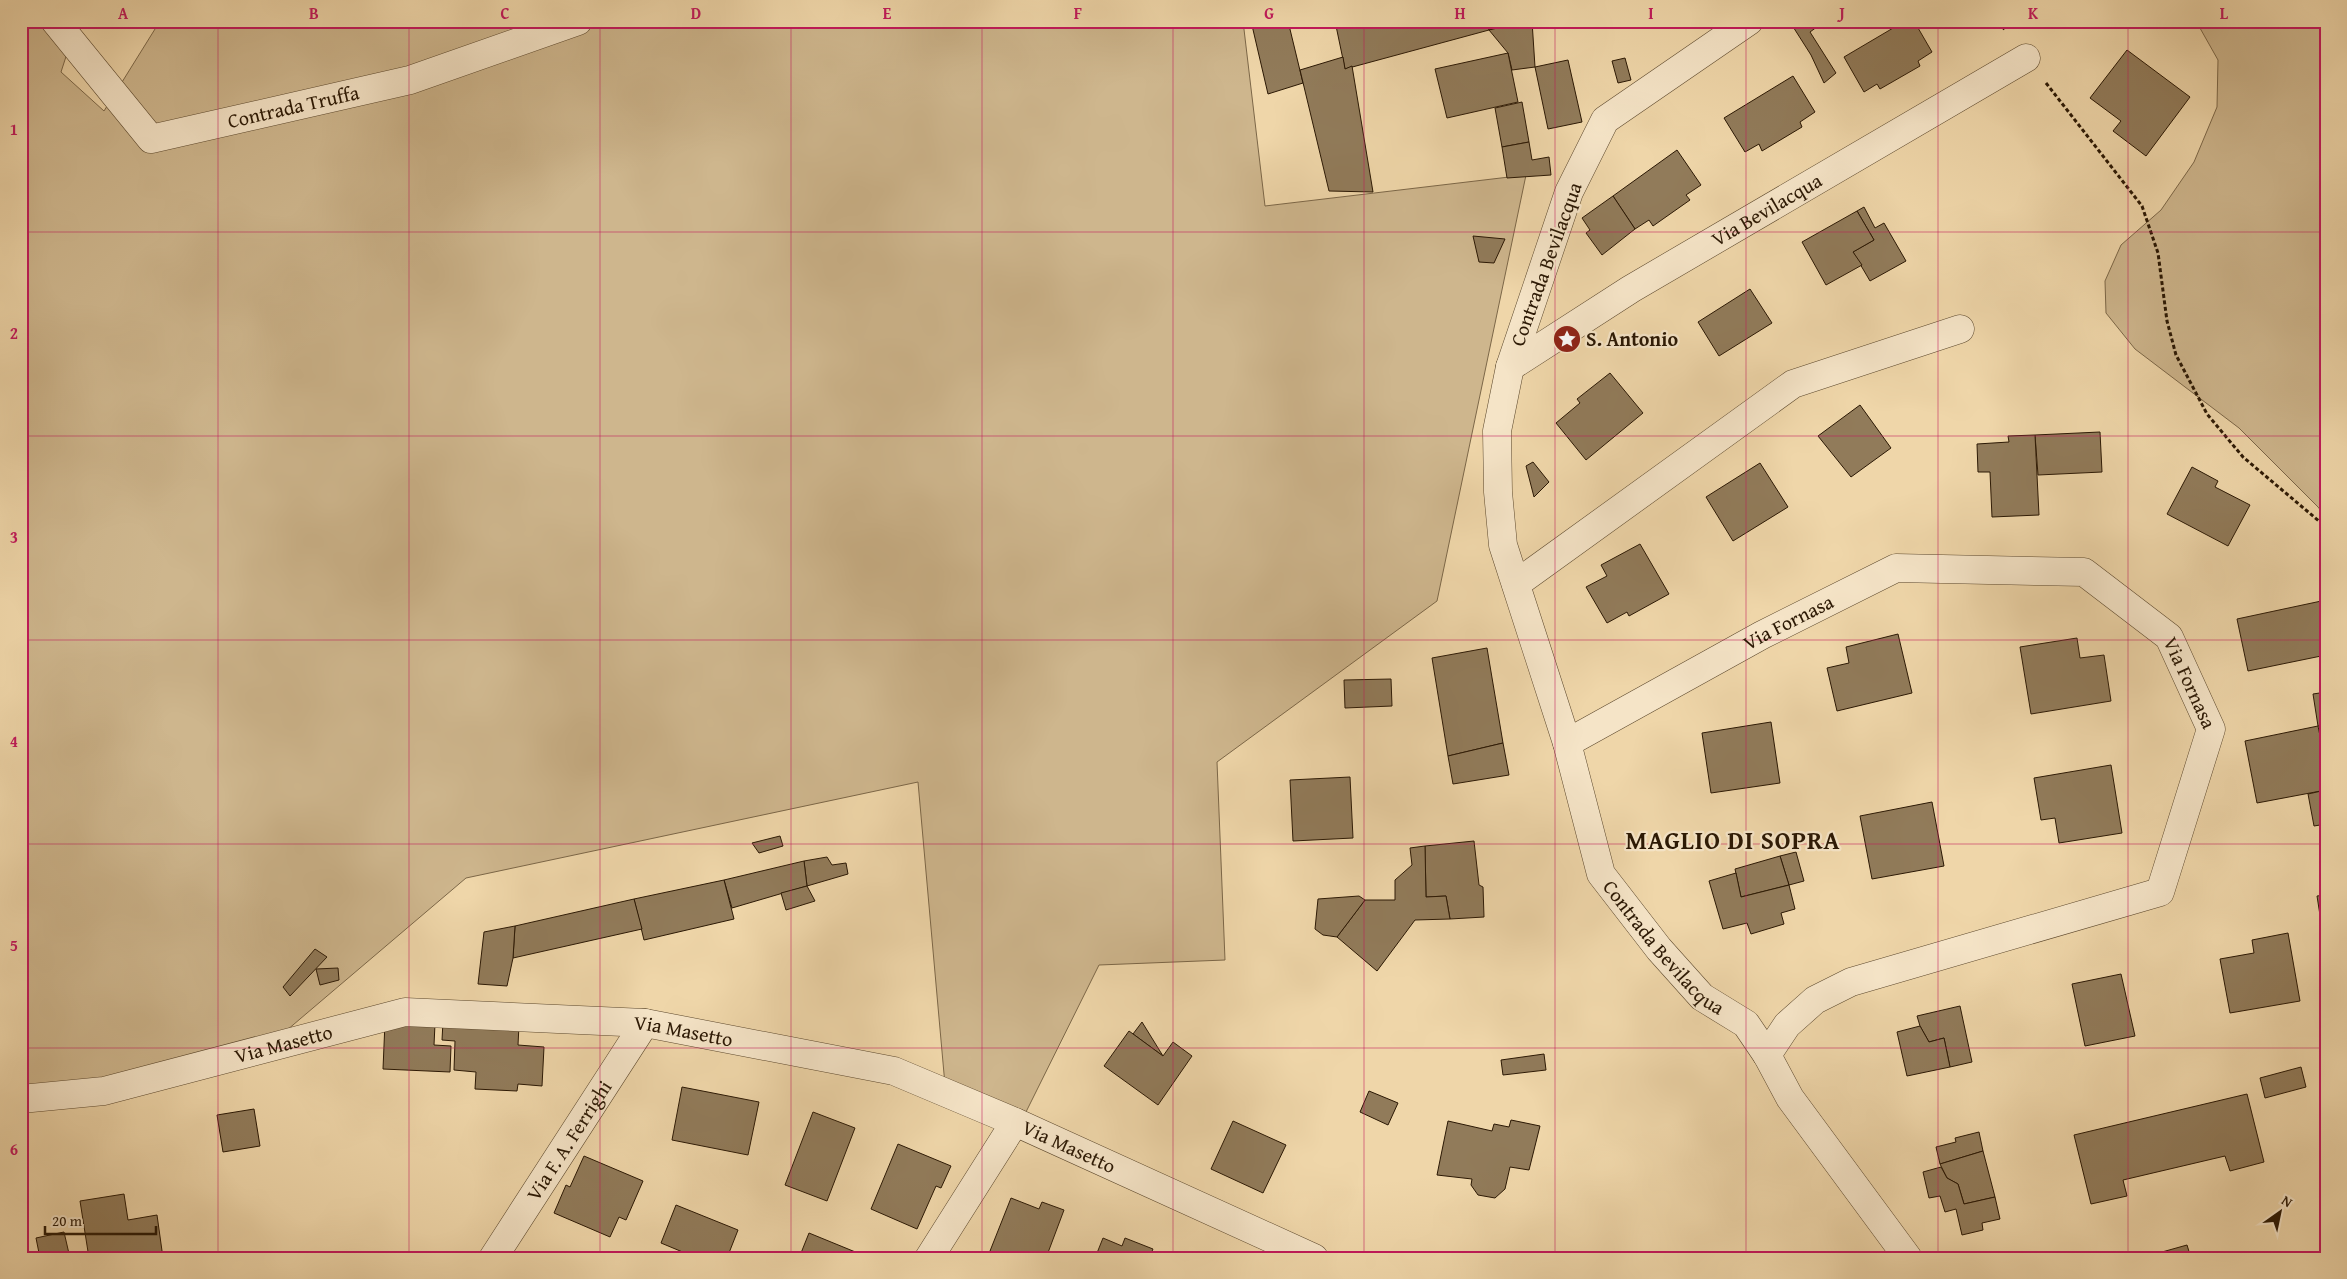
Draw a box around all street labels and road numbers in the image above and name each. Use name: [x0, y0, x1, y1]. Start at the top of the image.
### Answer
street label: Contrada Truffa: [225, 77, 362, 135]
street label: Via Bevilacqua: [1706, 165, 1827, 253]
street label: Contrada Bevilacqua: [1502, 177, 1589, 350]
street label: Via Fornasa: [1737, 586, 1839, 657]
street label: Via Fornasa: [2157, 632, 2224, 734]
street label: Contrada Bevilacqua: [1597, 873, 1731, 1022]
street label: Via Masetto: [633, 1008, 735, 1054]
street label: Via Masetto: [231, 1017, 336, 1070]
street label: Via F. A. Ferrighi: [519, 1074, 619, 1206]
street label: Via Masetto: [1018, 1112, 1121, 1180]

